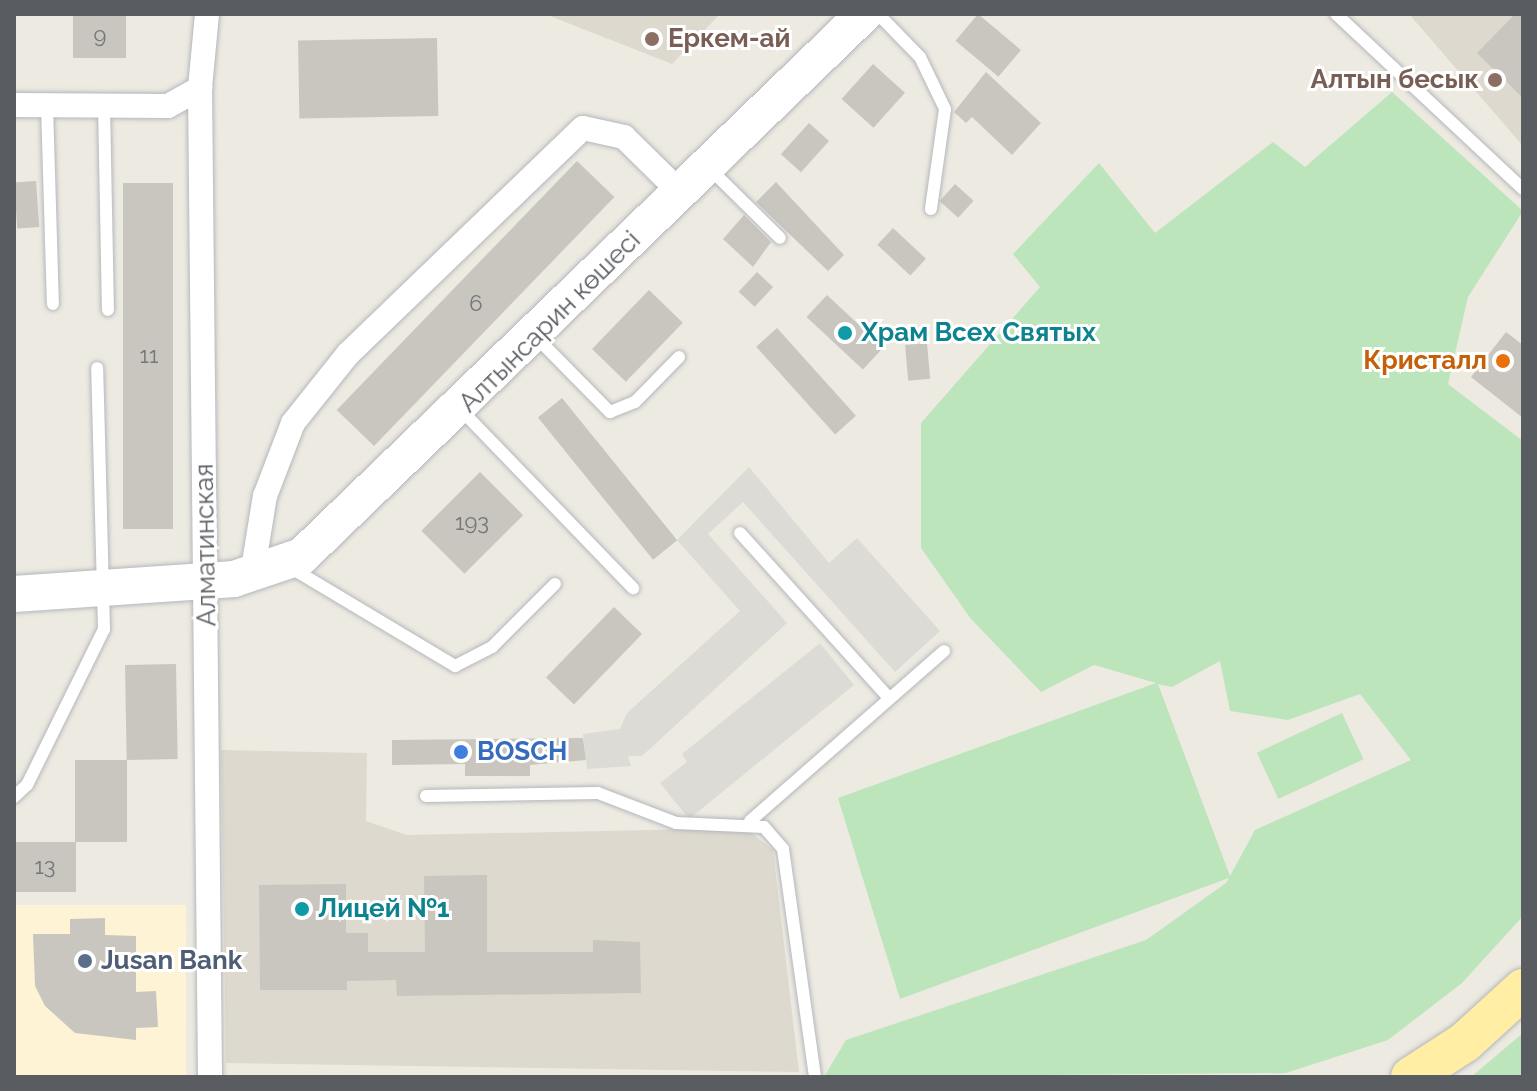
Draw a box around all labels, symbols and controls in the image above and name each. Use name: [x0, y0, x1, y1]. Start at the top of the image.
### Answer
house number: 9: [94, 23, 106, 49]
place label: Еркем-ай: [668, 23, 790, 55]
marker: Еркем-ай: [643, 30, 661, 48]
place label: Алтын бесык: [1310, 64, 1479, 96]
marker: Алтын бесык: [1486, 71, 1504, 89]
street label: Алтынсарин көшесі: [453, 225, 647, 419]
house number: 6: [469, 291, 483, 317]
place label: Храм Всех Святых: [861, 317, 1096, 349]
marker: Храм Всех Святых: [836, 324, 854, 342]
house number: 11: [140, 343, 158, 369]
place label: Кристалл: [1363, 345, 1487, 377]
marker: Кристалл: [1494, 352, 1512, 370]
street label: Алматинская: [189, 463, 223, 627]
house number: 193: [455, 510, 489, 536]
place label: BOSCH: [477, 736, 567, 768]
marker: BOSCH: [452, 743, 470, 761]
house number: 13: [34, 854, 56, 880]
place label: Лицей №1: [318, 893, 450, 925]
marker: Лицей №1: [293, 900, 311, 918]
place label: Jusan Bank: [101, 945, 242, 977]
marker: Jusan Bank: [76, 952, 94, 970]

